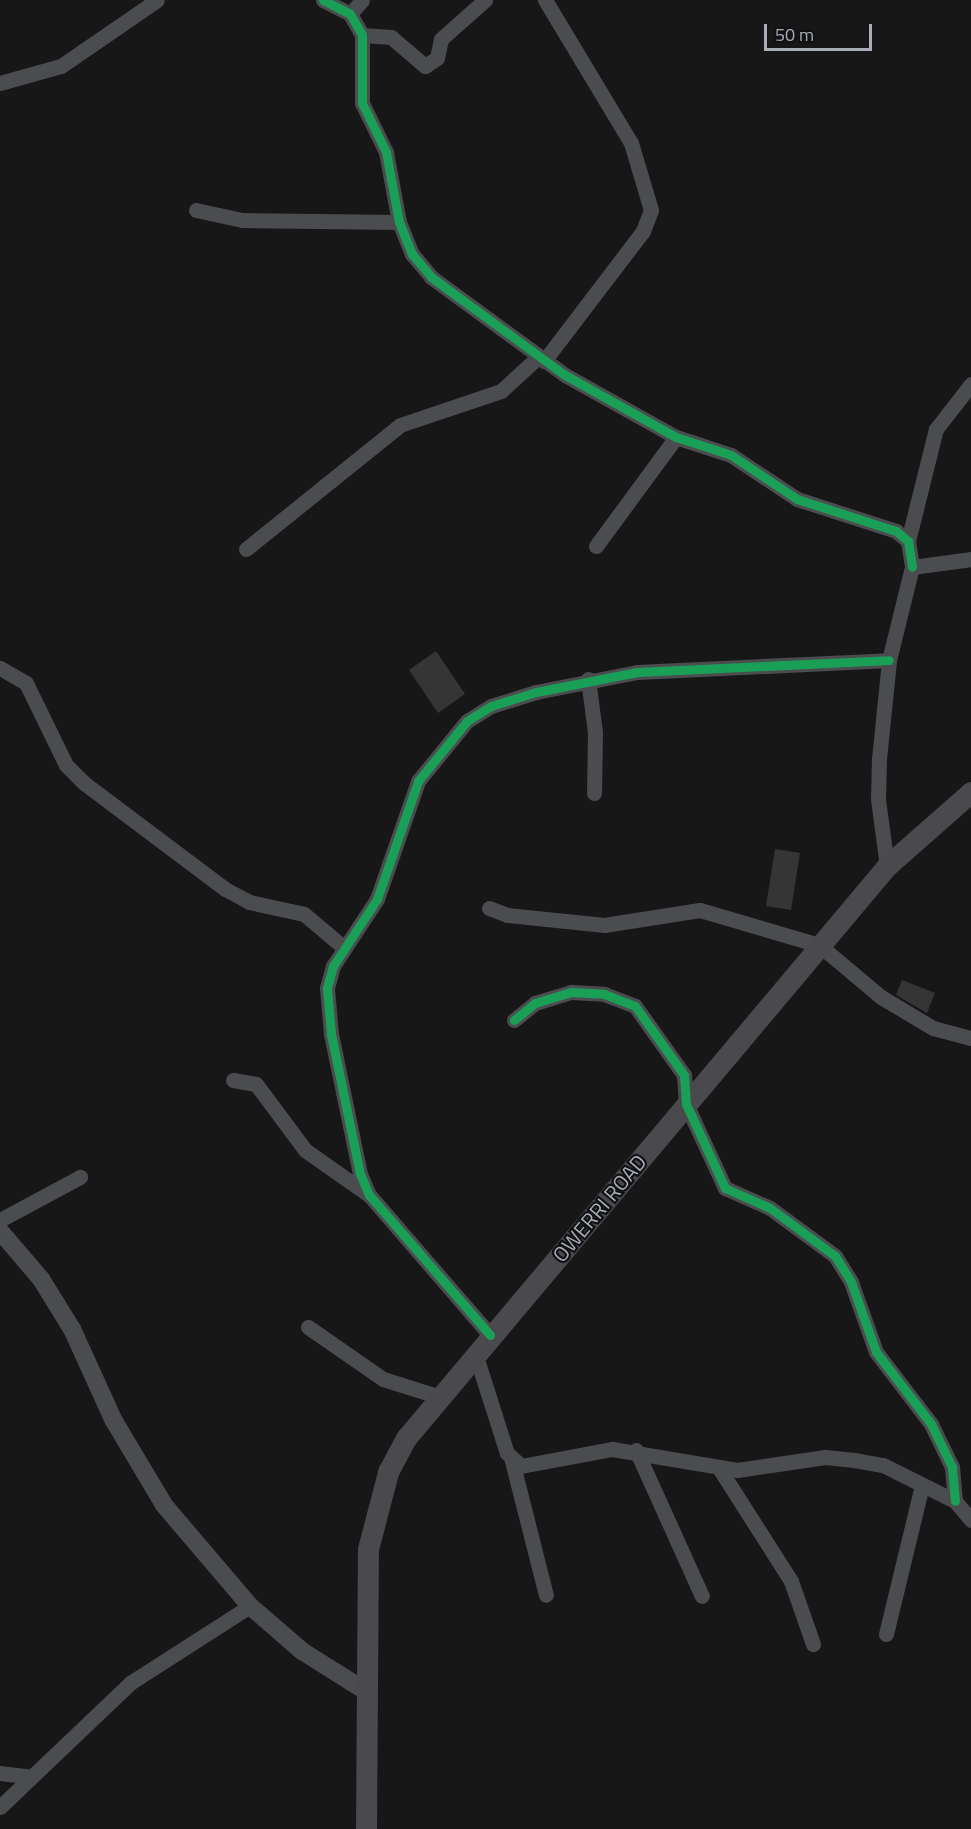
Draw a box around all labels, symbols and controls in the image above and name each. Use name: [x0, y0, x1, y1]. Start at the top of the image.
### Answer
scale bar: [767, 12, 875, 50]
text: 50 m: [775, 21, 814, 48]
street label: OWERRI ROAD: [547, 1149, 651, 1267]

